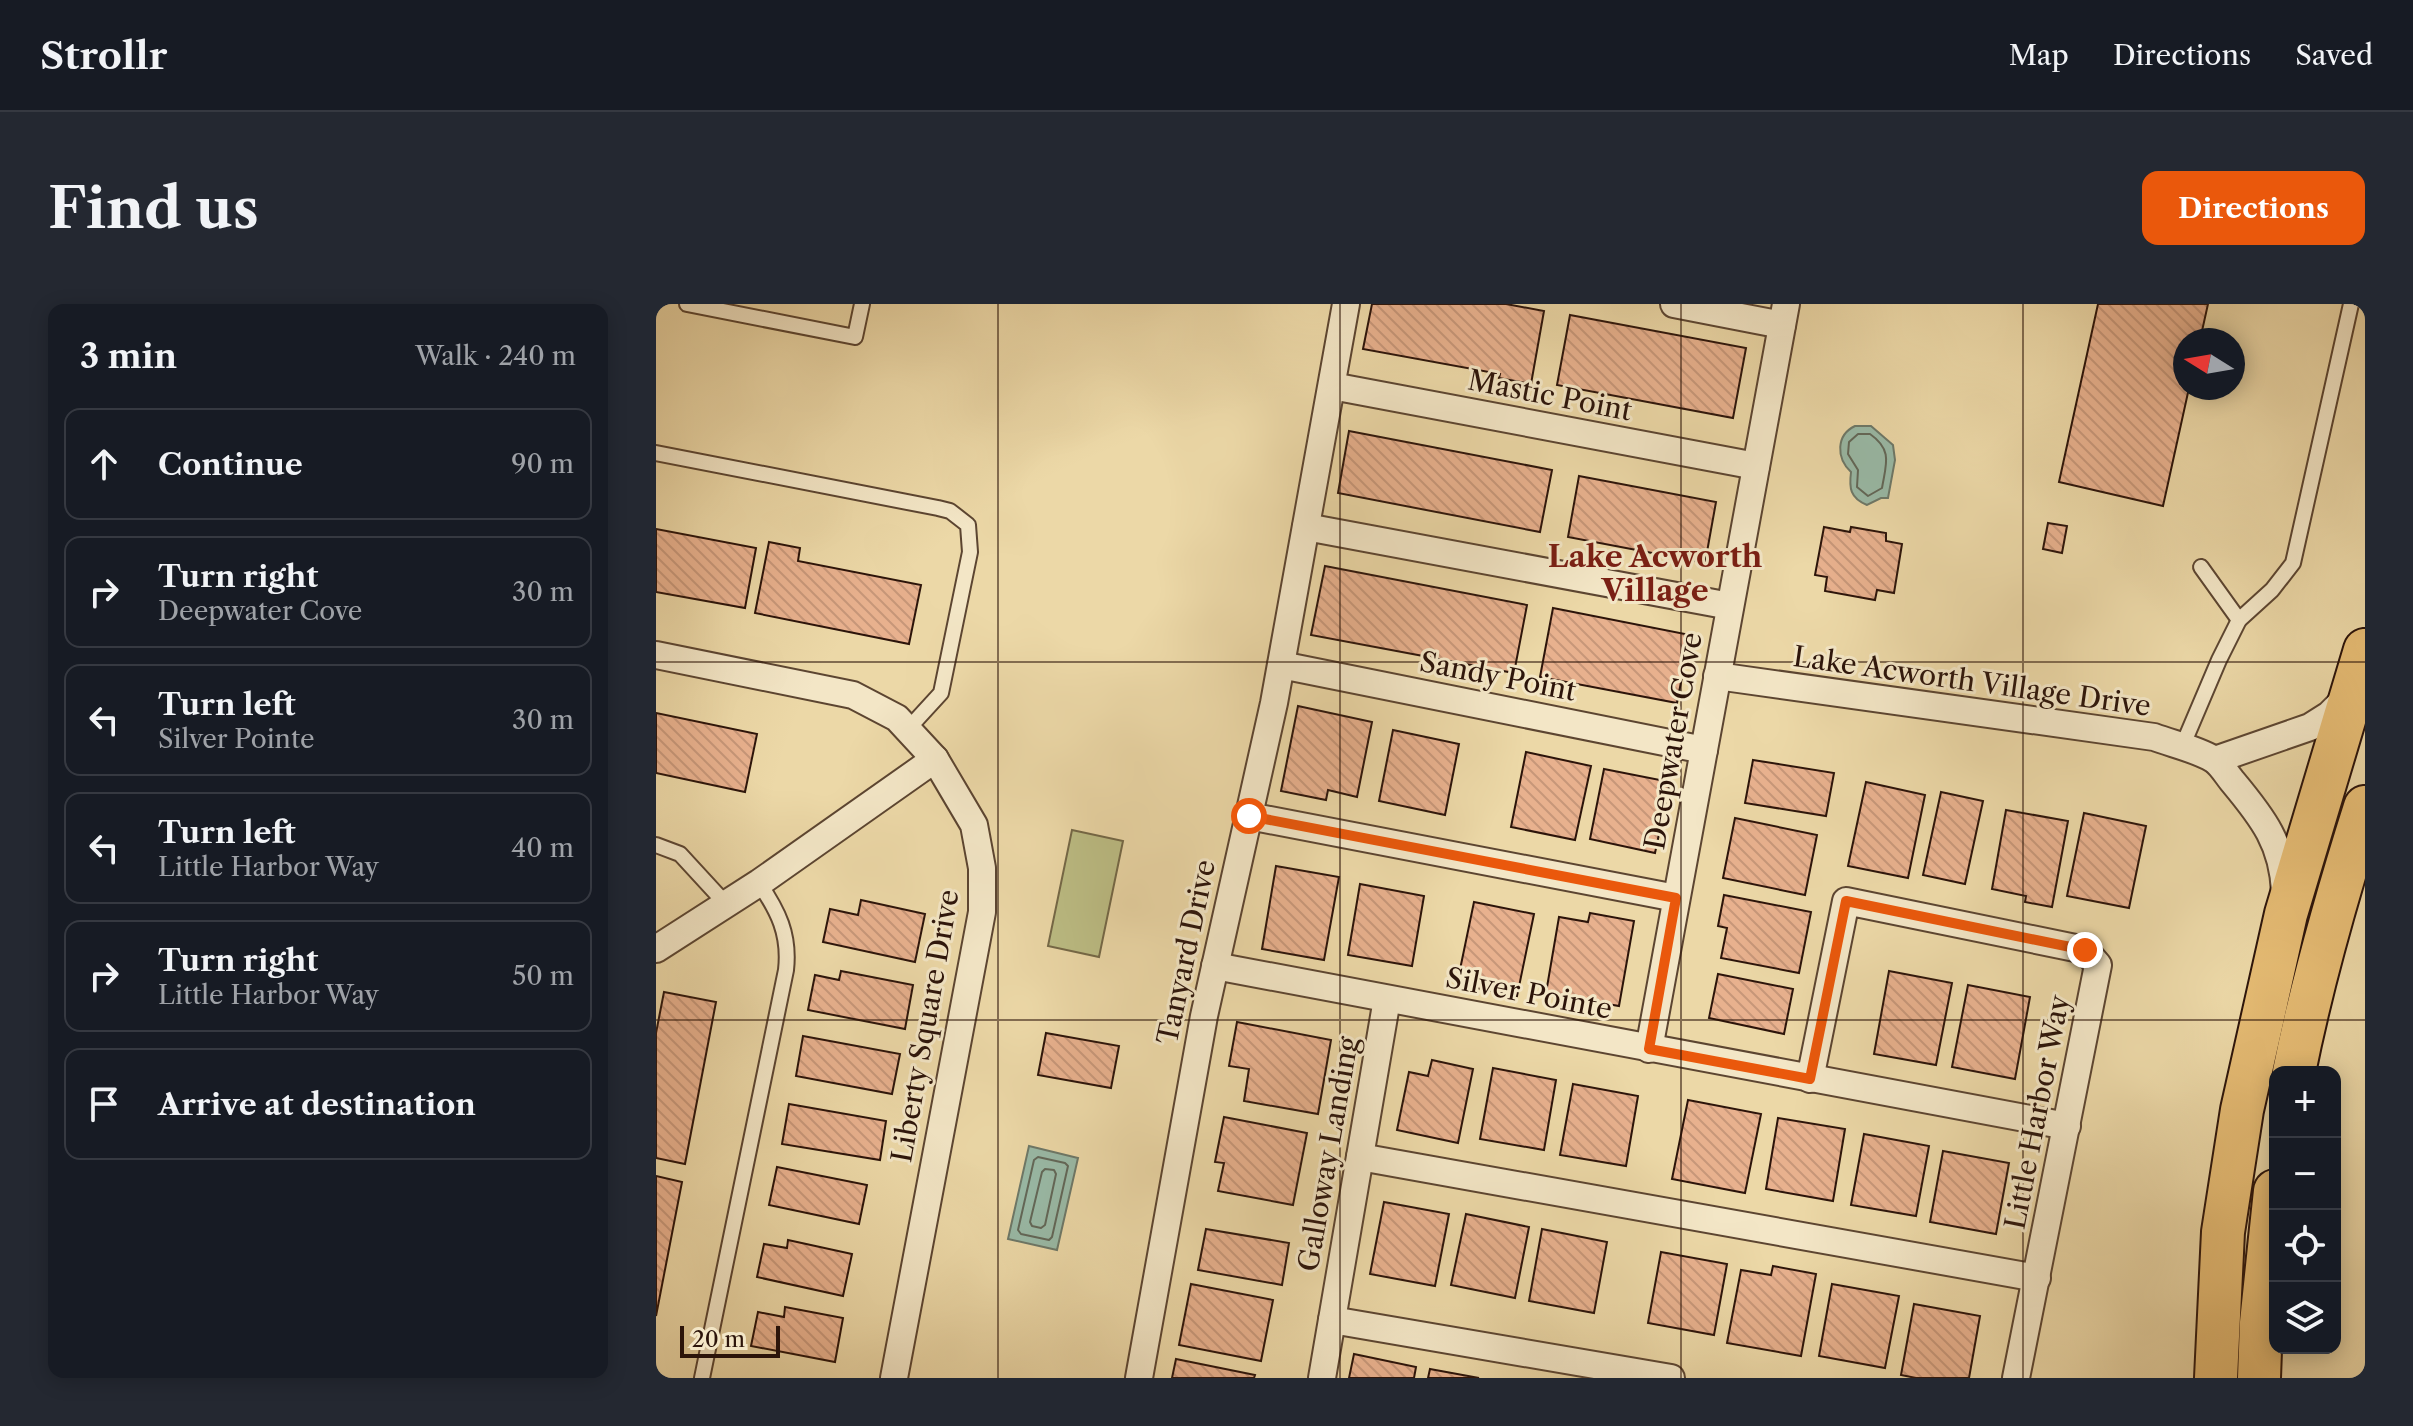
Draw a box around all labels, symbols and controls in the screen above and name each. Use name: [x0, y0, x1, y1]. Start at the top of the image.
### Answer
text: Strollr: [40, 32, 167, 79]
text: Map: [2009, 38, 2069, 72]
text: Directions: [2113, 38, 2251, 72]
text: Saved: [2295, 38, 2373, 72]
button: Directions: [2142, 171, 2365, 245]
text: Find us: [48, 174, 259, 243]
north arrow: [2173, 328, 2245, 400]
text: 3 min: [80, 335, 177, 377]
text: Walk · 240 m: [415, 340, 576, 372]
street label: Mastic Point: [1465, 362, 1635, 428]
icon: ahead: [82, 442, 126, 486]
text: Continue: [158, 446, 303, 483]
text: 90 m: [511, 448, 574, 480]
district label: Lake Acworth Village: [1548, 538, 1763, 609]
text: Turn right: [158, 558, 318, 595]
icon: right: [82, 570, 126, 614]
text: 30 m: [512, 576, 574, 608]
text: Deepwater Cove: [158, 595, 362, 627]
street label: Deepwater Cove: [1637, 630, 1709, 852]
street label: Lake Acworth Village Drive: [1791, 639, 2153, 723]
street label: Sandy Point: [1417, 644, 1579, 708]
text: Turn left: [158, 686, 295, 723]
icon: left: [82, 698, 126, 742]
text: 30 m: [512, 704, 574, 736]
text: Silver Pointe: [158, 723, 315, 755]
route start: [1231, 798, 1267, 834]
text: Turn left: [158, 814, 295, 851]
icon: left: [82, 826, 126, 870]
text: 40 m: [511, 832, 574, 864]
text: Little Harbor Way: [158, 851, 379, 883]
street label: Tanyard Drive: [1150, 856, 1222, 1048]
street label: Liberty Square Drive: [884, 887, 966, 1165]
route end: [2067, 932, 2103, 968]
text: Turn right: [158, 942, 318, 979]
icon: right: [82, 954, 126, 998]
text: 50 m: [512, 960, 574, 992]
street label: Silver Pointe: [1443, 960, 1615, 1026]
text: Little Harbor Way: [158, 979, 379, 1011]
street label: Little Harbor Way: [1998, 992, 2076, 1232]
street label: Galloway Landing: [1291, 1034, 1365, 1274]
map controls: [2269, 1066, 2341, 1354]
button: +: [2269, 1066, 2341, 1138]
icon: arrive: [82, 1082, 126, 1126]
text: Arrive at destination: [158, 1086, 476, 1123]
button: −: [2269, 1138, 2341, 1210]
button: locate: [2269, 1210, 2341, 1282]
button: layers: [2269, 1282, 2341, 1354]
scale bar: [680, 1322, 780, 1358]
text: 20 m: [692, 1326, 745, 1353]

